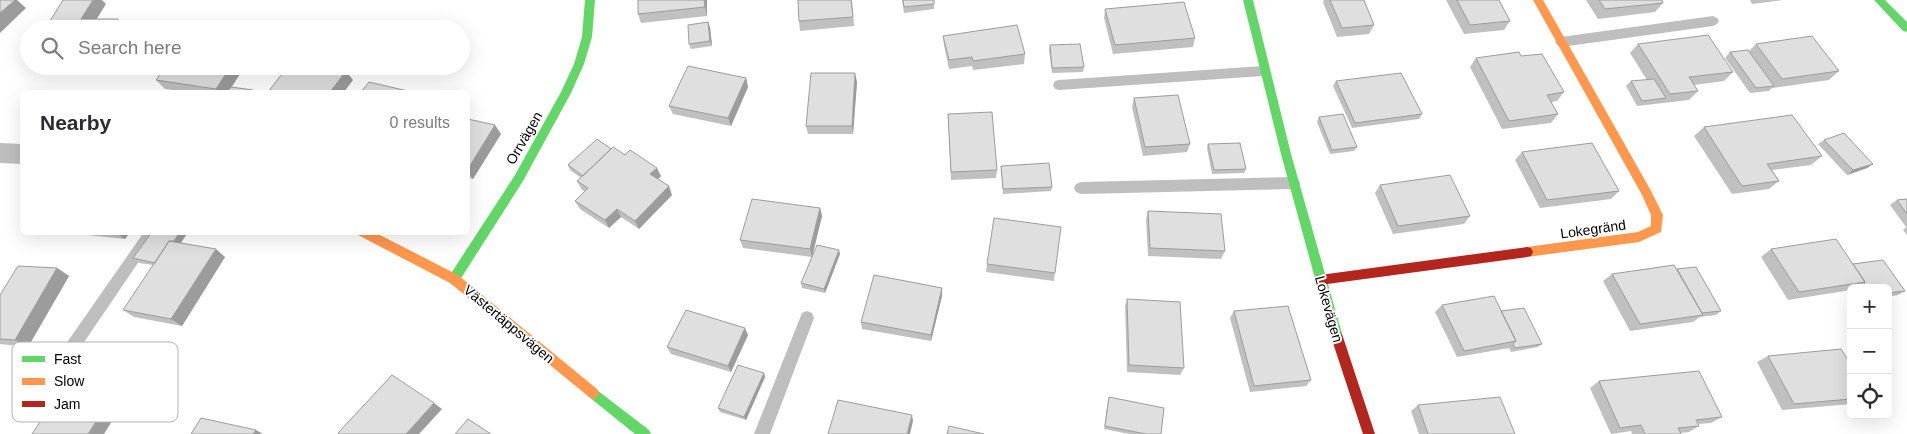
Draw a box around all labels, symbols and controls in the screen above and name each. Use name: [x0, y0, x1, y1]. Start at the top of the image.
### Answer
search box: [20, 20, 470, 75]
icon: search: [38, 34, 66, 62]
text: Search here: [78, 37, 182, 58]
street label: Orrvägen: [502, 109, 546, 167]
text: Nearby: [40, 111, 111, 134]
text: 0 results: [390, 114, 450, 131]
street label: Lokegränd: [1559, 216, 1627, 242]
street label: Lokevägen: [1312, 274, 1346, 344]
street label: Västertäppsvägen: [461, 282, 557, 366]
map controls: [1847, 284, 1892, 419]
button: +: [1847, 284, 1892, 329]
button: −: [1847, 329, 1892, 374]
legend: [12, 342, 178, 422]
text: Fast: [54, 351, 81, 367]
text: Slow: [54, 373, 85, 389]
button: locate: [1847, 374, 1892, 419]
text: Jam: [54, 396, 80, 412]

